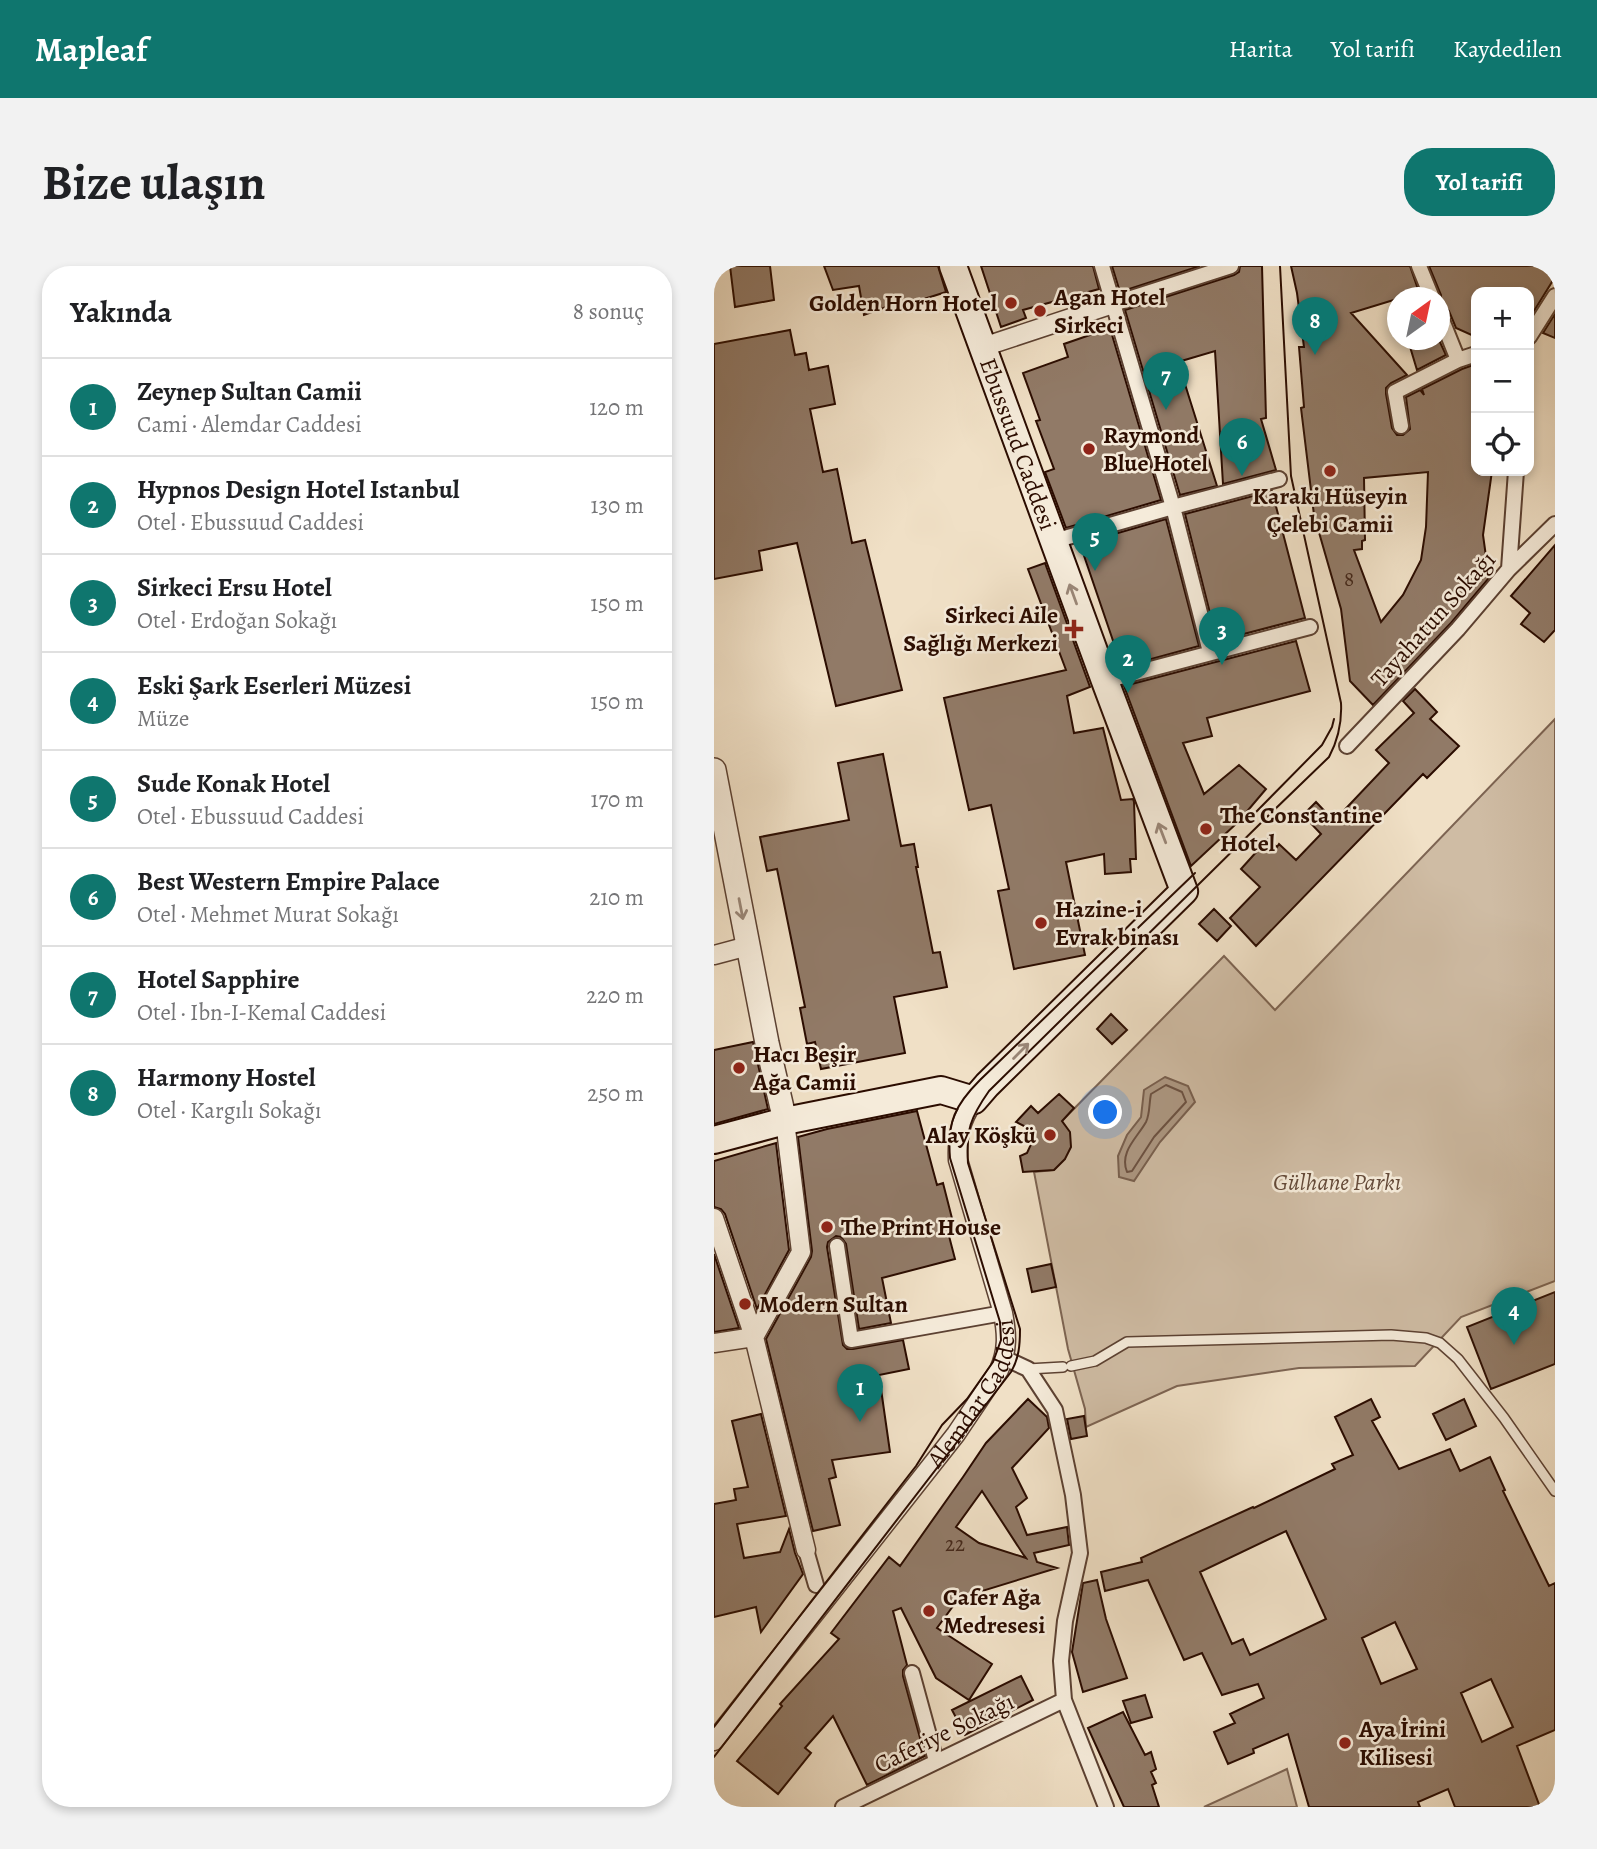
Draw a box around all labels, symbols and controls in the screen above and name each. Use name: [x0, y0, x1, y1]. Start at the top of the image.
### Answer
text: Mapleaf: [35, 27, 147, 72]
text: Harita: [1229, 33, 1293, 65]
text: Yol tarifi: [1331, 33, 1415, 65]
text: Kaydedilen: [1453, 33, 1562, 65]
button: Yol tarifi: [1404, 148, 1555, 216]
text: Bize ulaşın: [42, 149, 266, 216]
place label: Agan Hotel Sirkeci: [1053, 281, 1166, 341]
place label: Golden Horn Hotel: [809, 287, 998, 319]
north arrow: [1387, 287, 1450, 350]
map controls: [1471, 287, 1534, 476]
button: +: [1471, 287, 1534, 350]
text: Yakında: [70, 292, 172, 332]
marker: Golden Horn Hotel: [1003, 295, 1019, 311]
text: 8 sonuç: [573, 296, 644, 327]
pin: 8: [1292, 297, 1338, 355]
marker: Agan Hotel Sirkeci: [1032, 303, 1048, 319]
button: −: [1471, 350, 1534, 413]
pin: 7: [1143, 352, 1189, 410]
street label: Ebussuud Caddesi: [972, 353, 1064, 535]
text: Zeynep Sultan Camii: [137, 374, 362, 409]
text: 1: [89, 392, 97, 423]
text: 120 m: [589, 392, 644, 423]
text: Cami · Alemdar Caddesi: [137, 409, 362, 440]
button: locate: [1471, 413, 1534, 476]
pin: 6: [1219, 418, 1265, 476]
place label: Raymond Blue Hotel: [1103, 419, 1209, 479]
marker: Raymond Blue Hotel: [1081, 441, 1097, 457]
marker: Karaki Hüseyin Çelebi Camii: [1322, 463, 1338, 479]
text: Hypnos Design Hotel Istanbul: [137, 472, 460, 507]
place label: Karaki Hüseyin Çelebi Camii: [1252, 480, 1408, 540]
text: 2: [87, 490, 99, 521]
text: 130 m: [591, 490, 644, 521]
text: Otel · Ebussuud Caddesi: [137, 507, 364, 538]
pin: 5: [1072, 513, 1118, 571]
street label: Tayahatun Sokağı: [1363, 544, 1503, 694]
house number: 8: [1344, 565, 1354, 593]
text: Sirkeci Ersu Hotel: [137, 570, 332, 605]
one-way arrow: [1066, 583, 1078, 605]
text: 3: [88, 588, 98, 619]
text: 150 m: [590, 588, 644, 619]
place label: Sirkeci Aile Sağlığı Merkezi: [903, 599, 1058, 659]
text: Otel · Erdoğan Sokağı: [137, 605, 337, 636]
pin: 3: [1199, 607, 1245, 665]
marker: Sirkeci Aile Sağlığı Merkezi: [1064, 619, 1084, 639]
pin: 2: [1105, 635, 1151, 693]
text: Eski Şark Eserleri Müzesi: [137, 668, 411, 703]
text: 4: [88, 686, 98, 717]
text: 150 m: [590, 686, 644, 717]
text: Müze: [137, 703, 189, 734]
text: Sude Konak Hotel: [137, 766, 330, 801]
text: 5: [88, 784, 98, 815]
text: 170 m: [591, 784, 644, 815]
place label: The Constantine Hotel: [1220, 799, 1383, 859]
text: Otel · Ebussuud Caddesi: [137, 801, 364, 832]
marker: The Constantine Hotel: [1198, 821, 1214, 837]
one-way arrow: [1155, 822, 1167, 844]
text: Best Western Empire Palace: [137, 864, 440, 899]
text: 6: [88, 882, 98, 913]
text: 210 m: [589, 882, 644, 913]
place label: Hazine-i Evrak binası: [1055, 893, 1179, 953]
one-way arrow: [734, 897, 748, 920]
text: Otel · Mehmet Murat Sokağı: [137, 899, 399, 930]
marker: Hazine-i Evrak binası: [1033, 915, 1049, 931]
text: Hotel Sapphire: [137, 962, 299, 997]
text: 7: [88, 980, 98, 1011]
text: 220 m: [586, 980, 644, 1011]
text: Otel · Ibn-I-Kemal Caddesi: [137, 997, 386, 1028]
place label: Hacı Beşir Ağa Camii: [752, 1038, 856, 1098]
one-way arrow: [1012, 1043, 1029, 1060]
text: Harmony Hostel: [137, 1060, 316, 1095]
marker: Hacı Beşir Ağa Camii: [731, 1060, 747, 1076]
text: 8: [87, 1078, 99, 1109]
text: 250 m: [587, 1078, 644, 1109]
text: Otel · Kargılı Sokağı: [137, 1095, 321, 1126]
your location: [1088, 1095, 1122, 1129]
place label: Alay Köşkü: [925, 1119, 1037, 1151]
marker: Alay Köşkü: [1042, 1127, 1058, 1143]
park label: Gülhane Parkı: [1273, 1166, 1401, 1198]
place label: The Print House: [841, 1211, 1001, 1243]
marker: The Print House: [819, 1219, 835, 1235]
pin: 4: [1491, 1287, 1537, 1345]
place label: Modern Sultan: [759, 1288, 909, 1320]
marker: Modern Sultan: [737, 1296, 753, 1312]
street label: Alemdar Caddesi: [919, 1317, 1022, 1475]
pin: 1: [837, 1364, 883, 1422]
house number: 22: [945, 1530, 965, 1558]
place label: Cafer Ağa Medresesi: [943, 1581, 1045, 1641]
marker: Cafer Ağa Medresesi: [921, 1603, 937, 1619]
street label: Caferiye Sokağı: [869, 1685, 1019, 1781]
place label: Aya İrini Kilisesi: [1358, 1713, 1446, 1773]
marker: Aya İrini Kilisesi: [1337, 1735, 1353, 1751]

